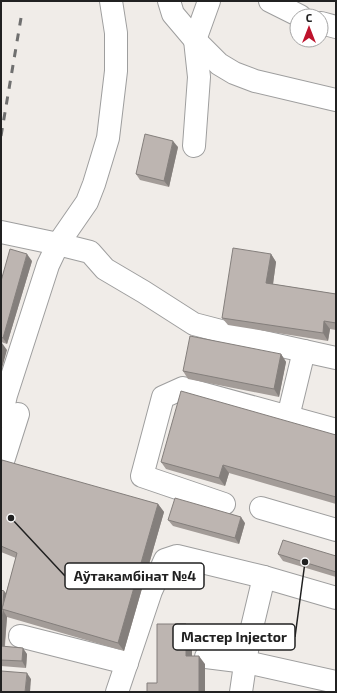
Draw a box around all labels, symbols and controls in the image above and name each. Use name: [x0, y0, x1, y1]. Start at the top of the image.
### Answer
north arrow: [289, 8, 329, 48]
text: С: [306, 11, 313, 24]
callout: Аўтакамбінат №4: [65, 563, 204, 589]
text: Аўтакамбінат №4: [74, 567, 196, 584]
callout: Мастер Injector: [173, 624, 295, 650]
text: Мастер Injector: [181, 628, 287, 645]

